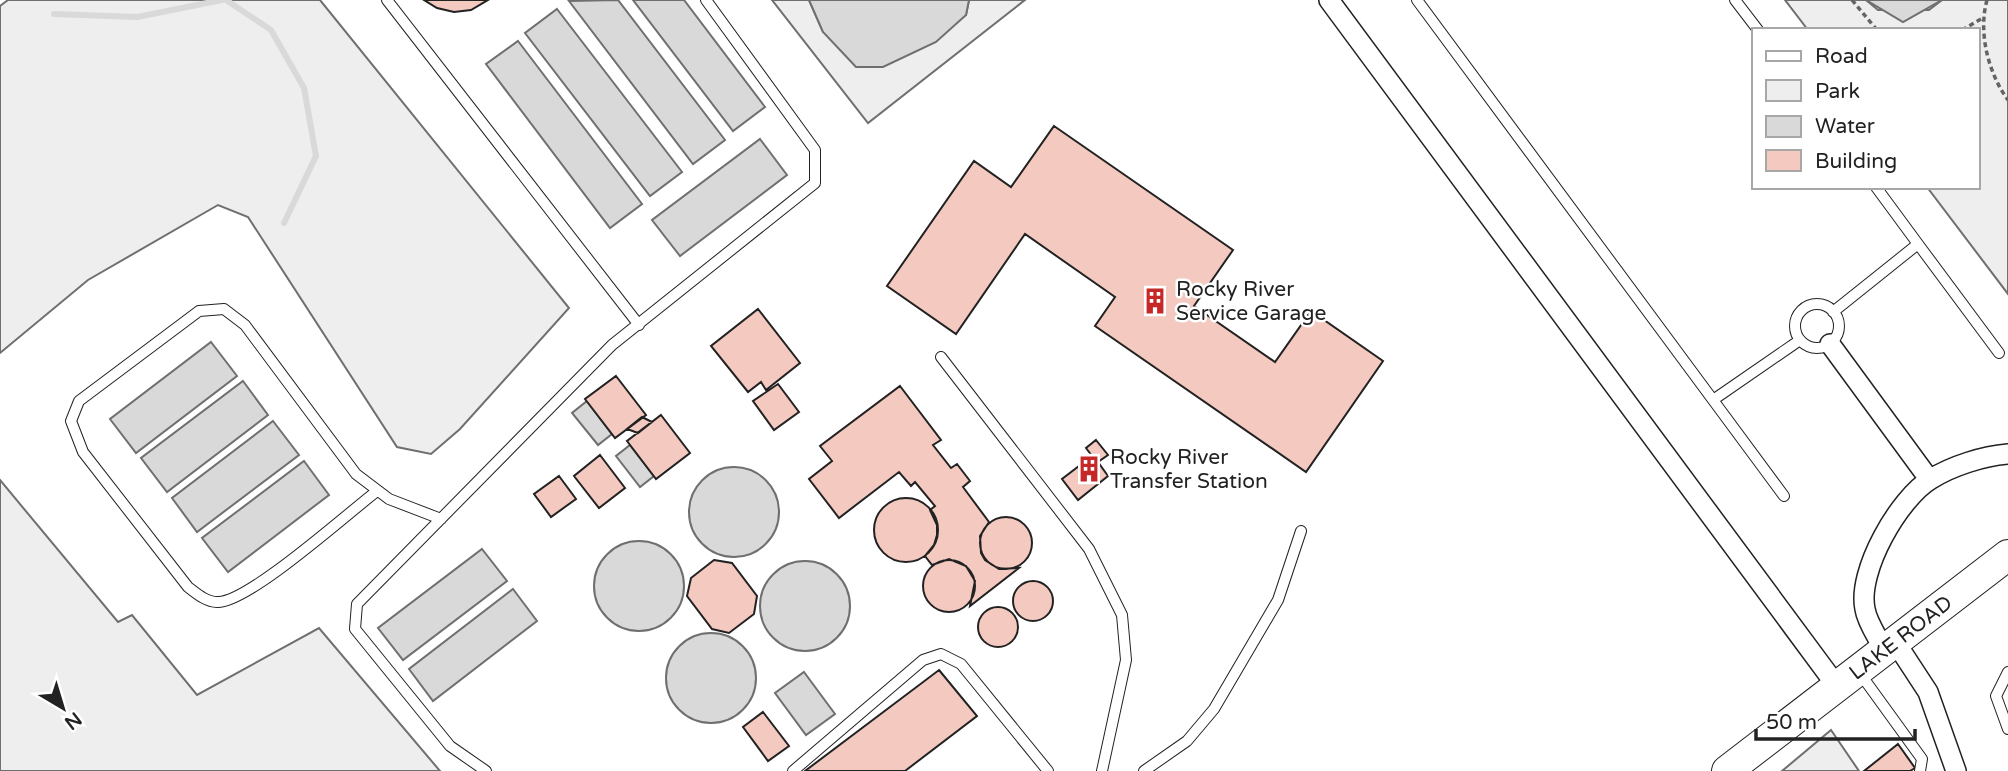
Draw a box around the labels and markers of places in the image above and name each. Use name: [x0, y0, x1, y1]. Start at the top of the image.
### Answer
place label: Rocky River Service Garage: [1176, 277, 1326, 326]
building icon: Rocky River Service Garage: [1140, 286, 1170, 316]
place label: Rocky River Transfer Station: [1110, 445, 1268, 494]
building icon: Rocky River Transfer Station: [1074, 454, 1104, 484]

